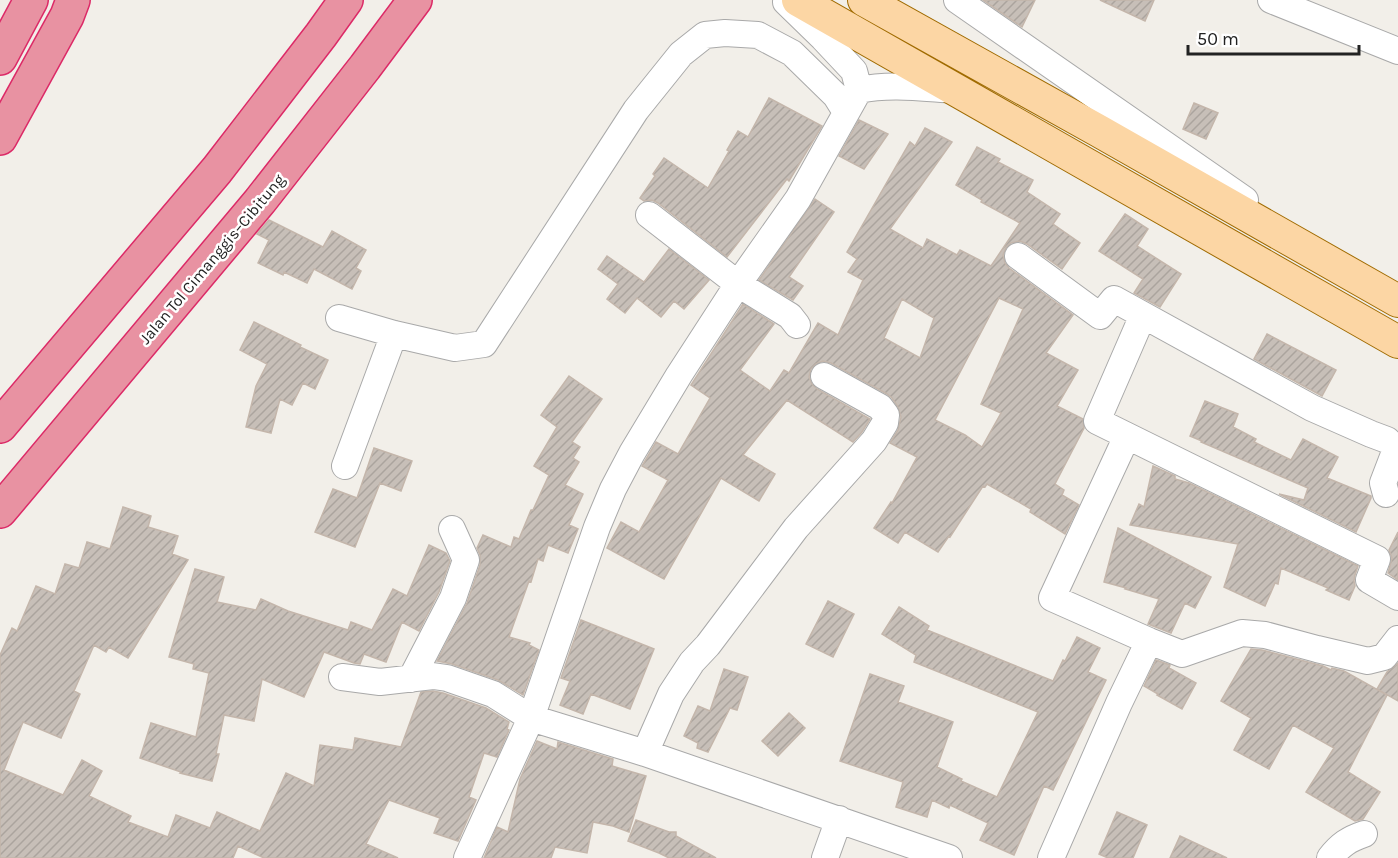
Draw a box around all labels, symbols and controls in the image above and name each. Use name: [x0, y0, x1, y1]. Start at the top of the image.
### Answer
scale bar: [1188, 18, 1359, 56]
text: 50 m: [1197, 28, 1239, 50]
street label: Jalan Tol Cimanggis–Cibitung: [135, 170, 289, 348]

